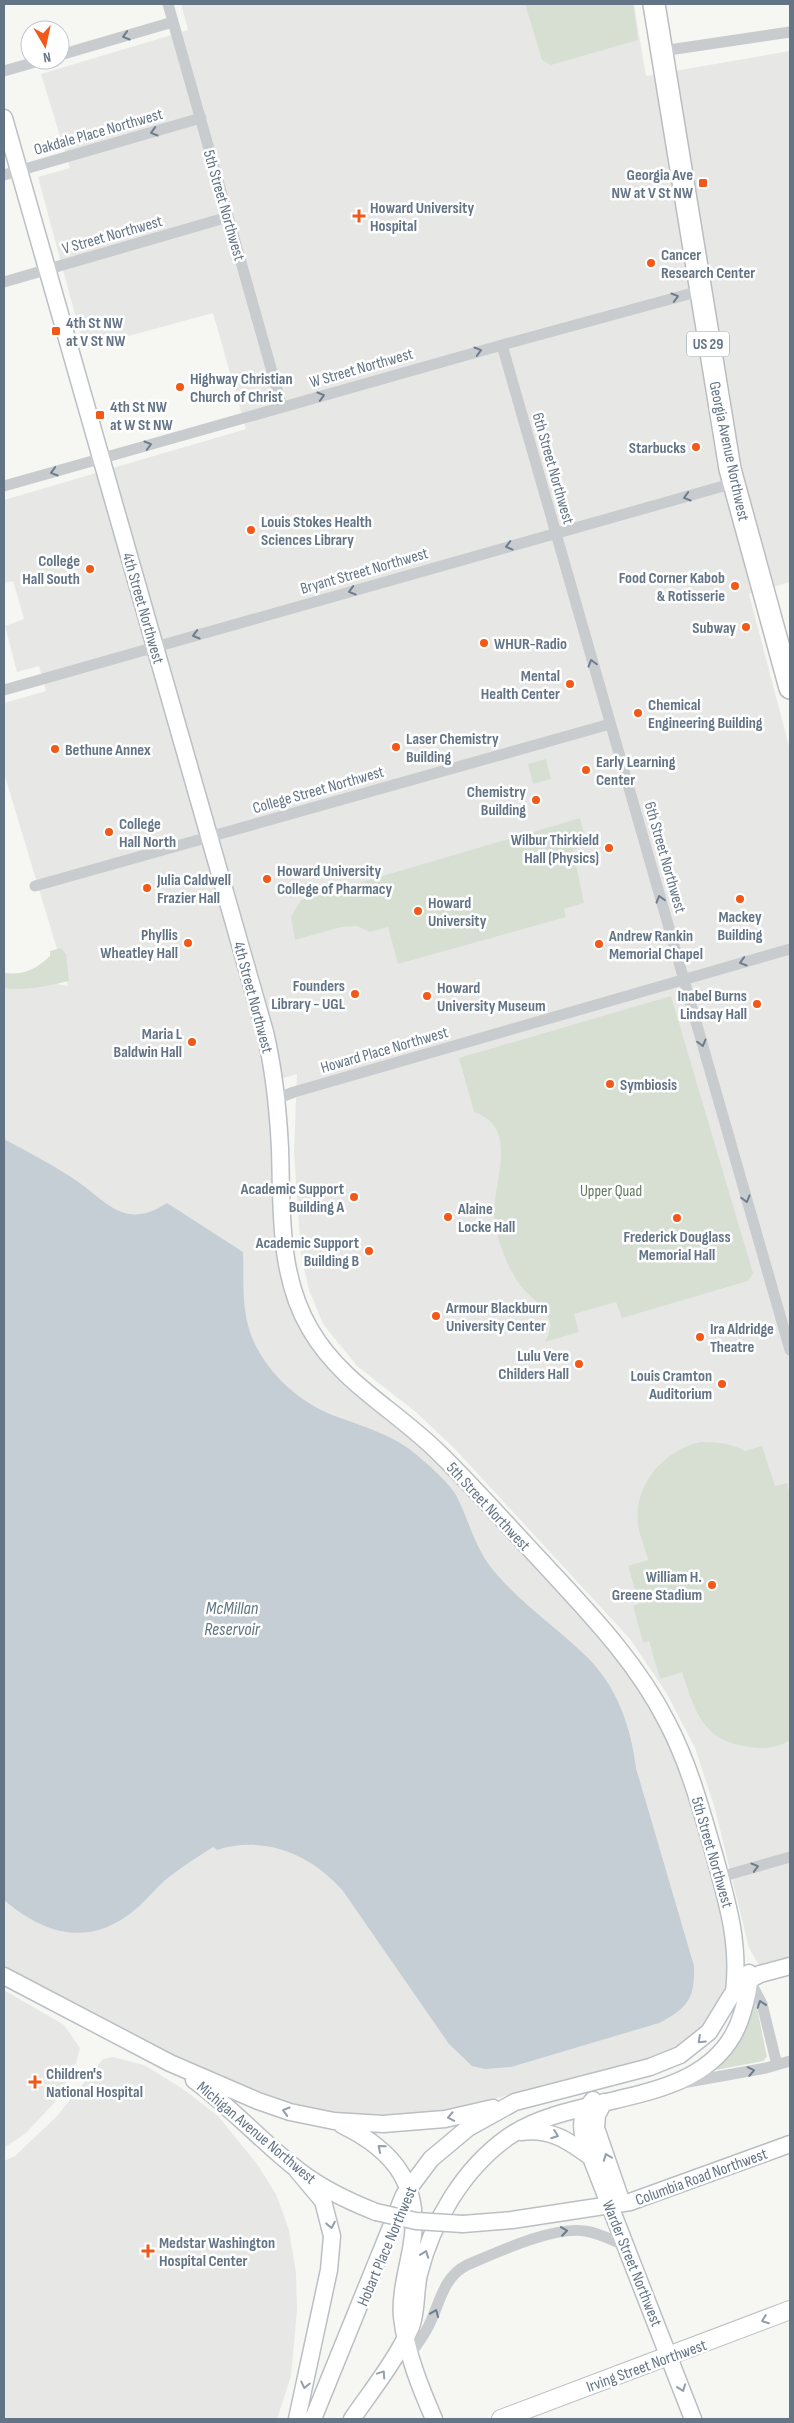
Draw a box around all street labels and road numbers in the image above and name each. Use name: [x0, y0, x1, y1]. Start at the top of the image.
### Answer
street label: Oakdale Place Northwest: [32, 105, 165, 160]
street label: 5th Street Northwest: [199, 148, 248, 263]
street label: V Street Northwest: [60, 212, 165, 259]
road number: US 29: [687, 332, 729, 356]
street label: W Street Northwest: [308, 345, 415, 392]
street label: Georgia Avenue Northwest: [704, 380, 753, 523]
street label: 6th Street Northwest: [528, 411, 578, 526]
street label: Bryant Street Northwest: [298, 544, 431, 599]
street label: 4th Street Northwest: [118, 551, 168, 666]
street label: College Street Northwest: [251, 763, 386, 818]
street label: 6th Street Northwest: [640, 800, 690, 915]
street label: 4th Street Northwest: [229, 940, 277, 1055]
street label: Howard Place Northwest: [319, 1023, 450, 1078]
street label: 5th Street Northwest: [442, 1459, 534, 1555]
street label: 5th Street Northwest: [687, 1795, 736, 1910]
street label: Michigan Avenue Northwest: [193, 2078, 319, 2189]
street label: Columbia Road Northwest: [633, 2145, 770, 2210]
street label: Hobart Place Northwest: [354, 2184, 421, 2309]
street label: Warder Street Northwest: [598, 2198, 666, 2329]
street label: Irving Street Northwest: [584, 2336, 709, 2397]

